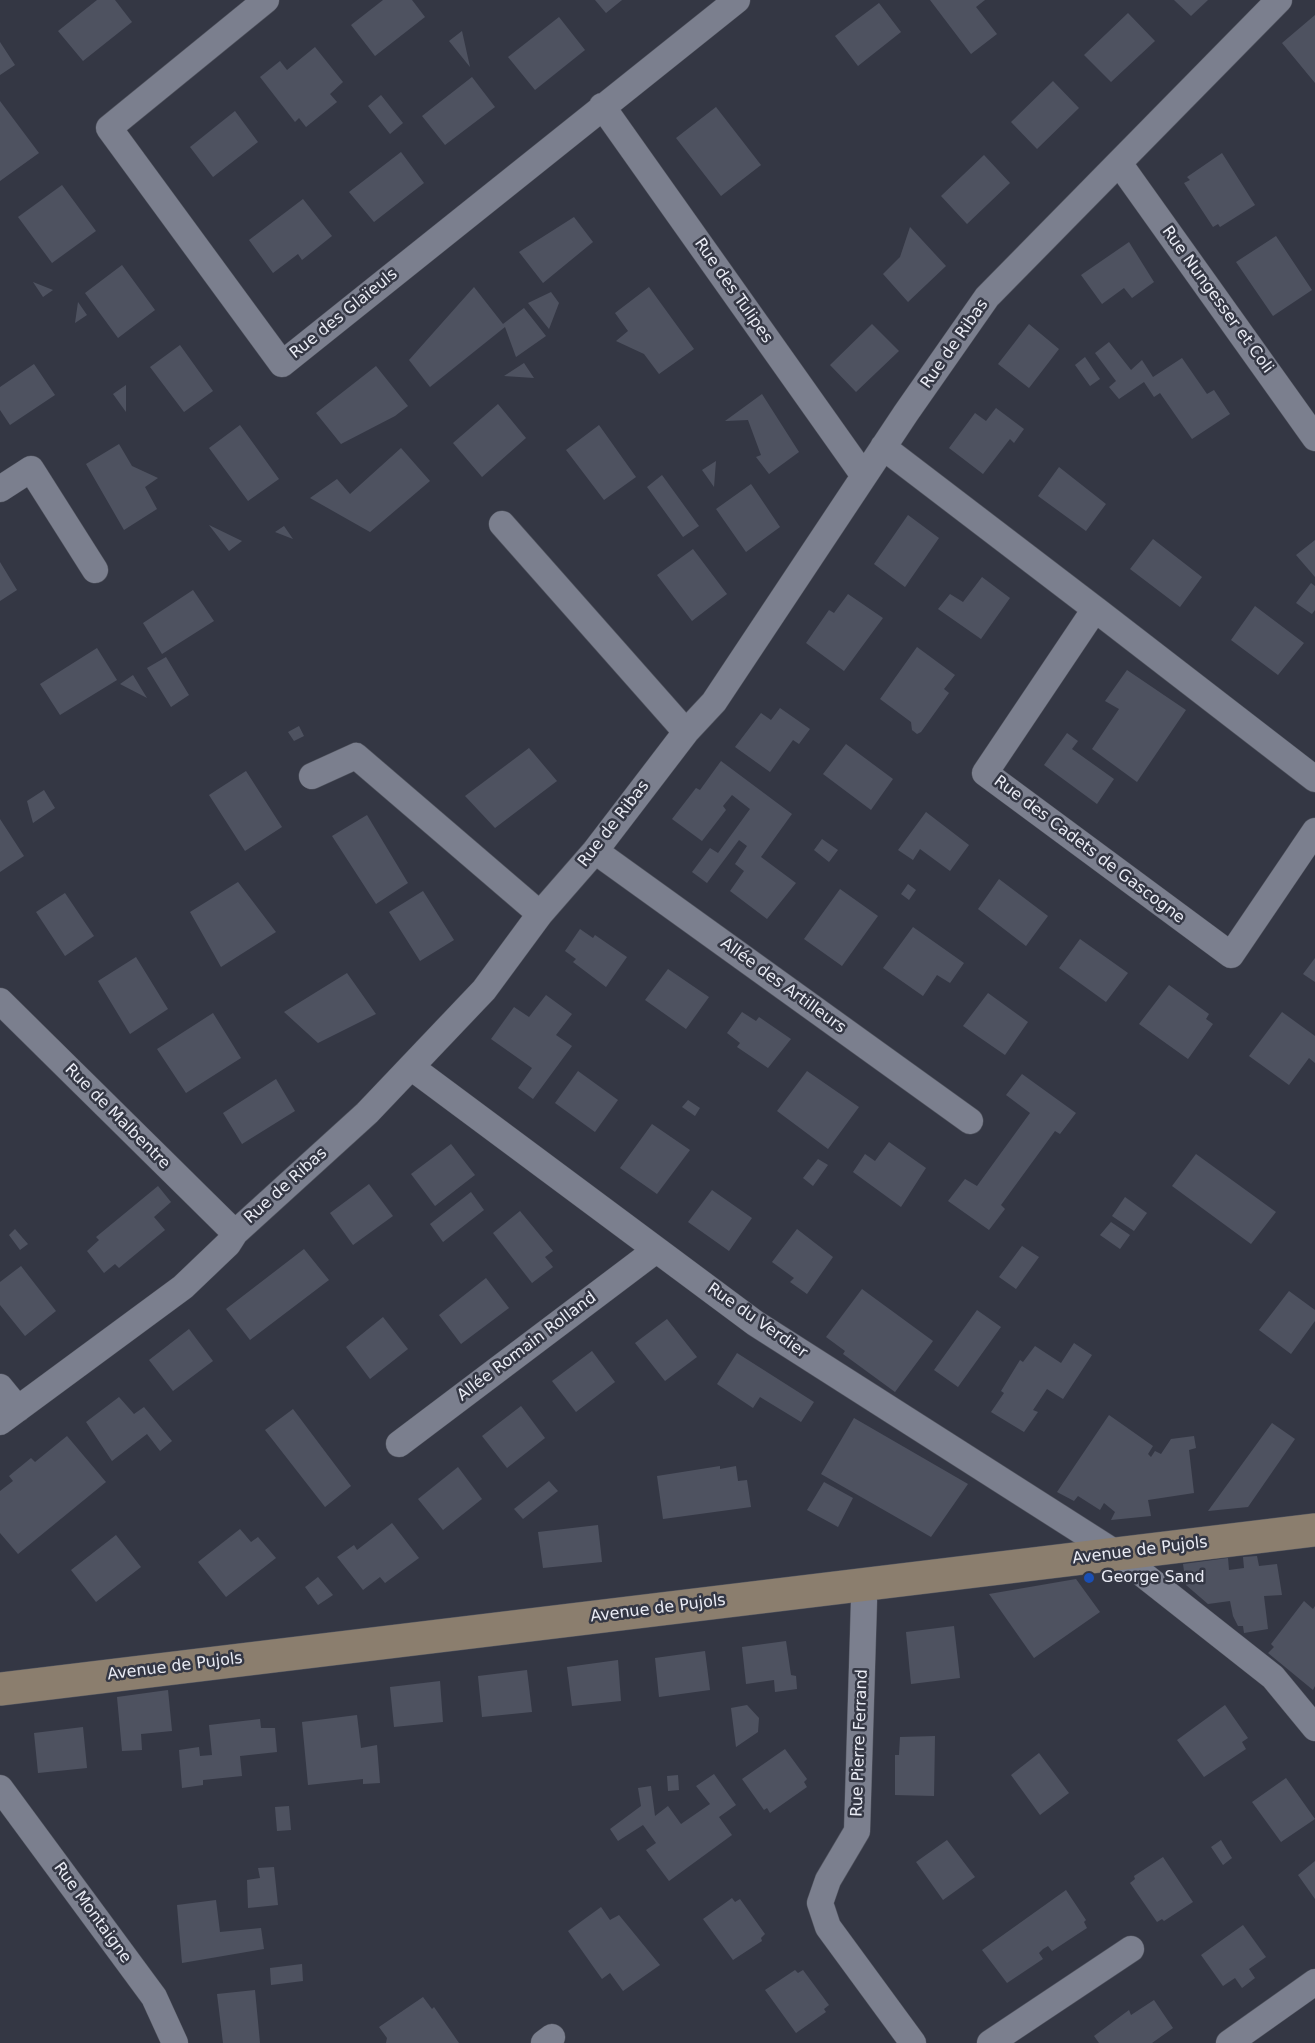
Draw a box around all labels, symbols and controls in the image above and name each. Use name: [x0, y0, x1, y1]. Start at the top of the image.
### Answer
street label: Rue Nungesser et Coli: [1157, 223, 1277, 377]
street label: Rue des Tulipes: [690, 235, 776, 347]
street label: Rue des Glaïeuls: [286, 265, 402, 363]
street label: Rue de Ribas: [917, 296, 993, 392]
street label: Rue des Cadets de Gascogne: [990, 772, 1188, 928]
street label: Rue de Ribas: [574, 777, 654, 871]
street label: Allée des Artilleurs: [717, 934, 849, 1038]
street label: Rue de Malbentre: [60, 1060, 174, 1174]
street label: Rue de Ribas: [241, 1144, 331, 1228]
street label: Rue du Verdier: [703, 1279, 811, 1363]
street label: Allée Romain Rolland: [454, 1288, 600, 1406]
street label: Avenue de Pujols: [1071, 1533, 1209, 1569]
place label: George Sand: [1101, 1568, 1205, 1588]
marker: George Sand: [1082, 1571, 1096, 1585]
street label: Avenue de Pujols: [589, 1591, 727, 1627]
street label: Avenue de Pujols: [106, 1649, 244, 1685]
street label: Rue Pierre Ferrand: [848, 1669, 872, 1817]
street label: Rue Montaigne: [49, 1859, 135, 1967]

